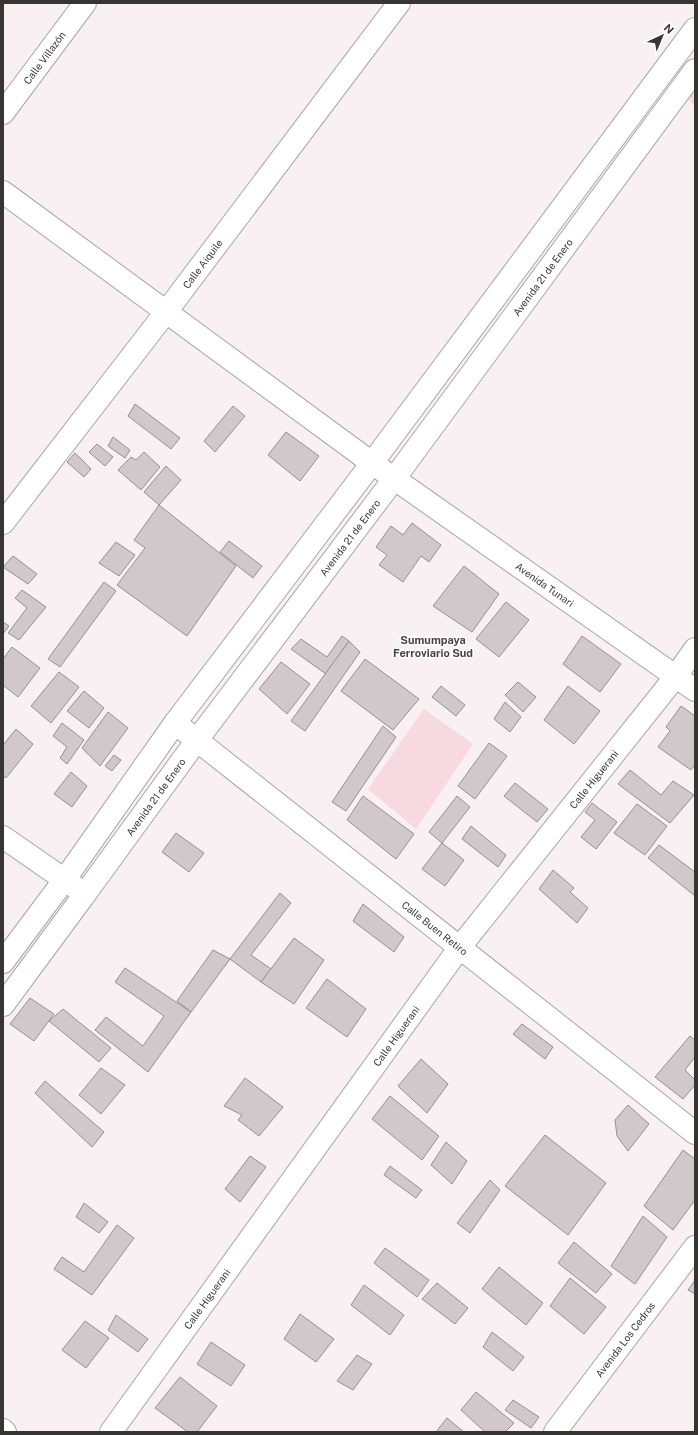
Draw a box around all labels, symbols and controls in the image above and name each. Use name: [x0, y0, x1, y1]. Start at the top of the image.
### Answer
north arrow: [642, 16, 682, 56]
text: N: [662, 22, 676, 36]
street label: Calle Villazón: [21, 29, 68, 86]
street label: Avenida 21 de Enero: [510, 236, 575, 318]
street label: Calle Aiquile: [180, 237, 225, 291]
street label: Avenida 21 de Enero: [317, 497, 383, 578]
street label: Avenida Tunari: [513, 560, 576, 609]
district label: Sumumpaya Ferroviario Sud: [393, 634, 473, 659]
street label: Calle Higuerani: [567, 748, 621, 811]
street label: Avenida 21 de Enero: [124, 756, 188, 838]
street label: Calle Buen Retiro: [400, 898, 471, 958]
street label: Calle Higuerani: [370, 1003, 422, 1068]
street label: Calle Higuerani: [181, 1266, 232, 1331]
street label: Avenida Los Cedros: [593, 1300, 657, 1379]

